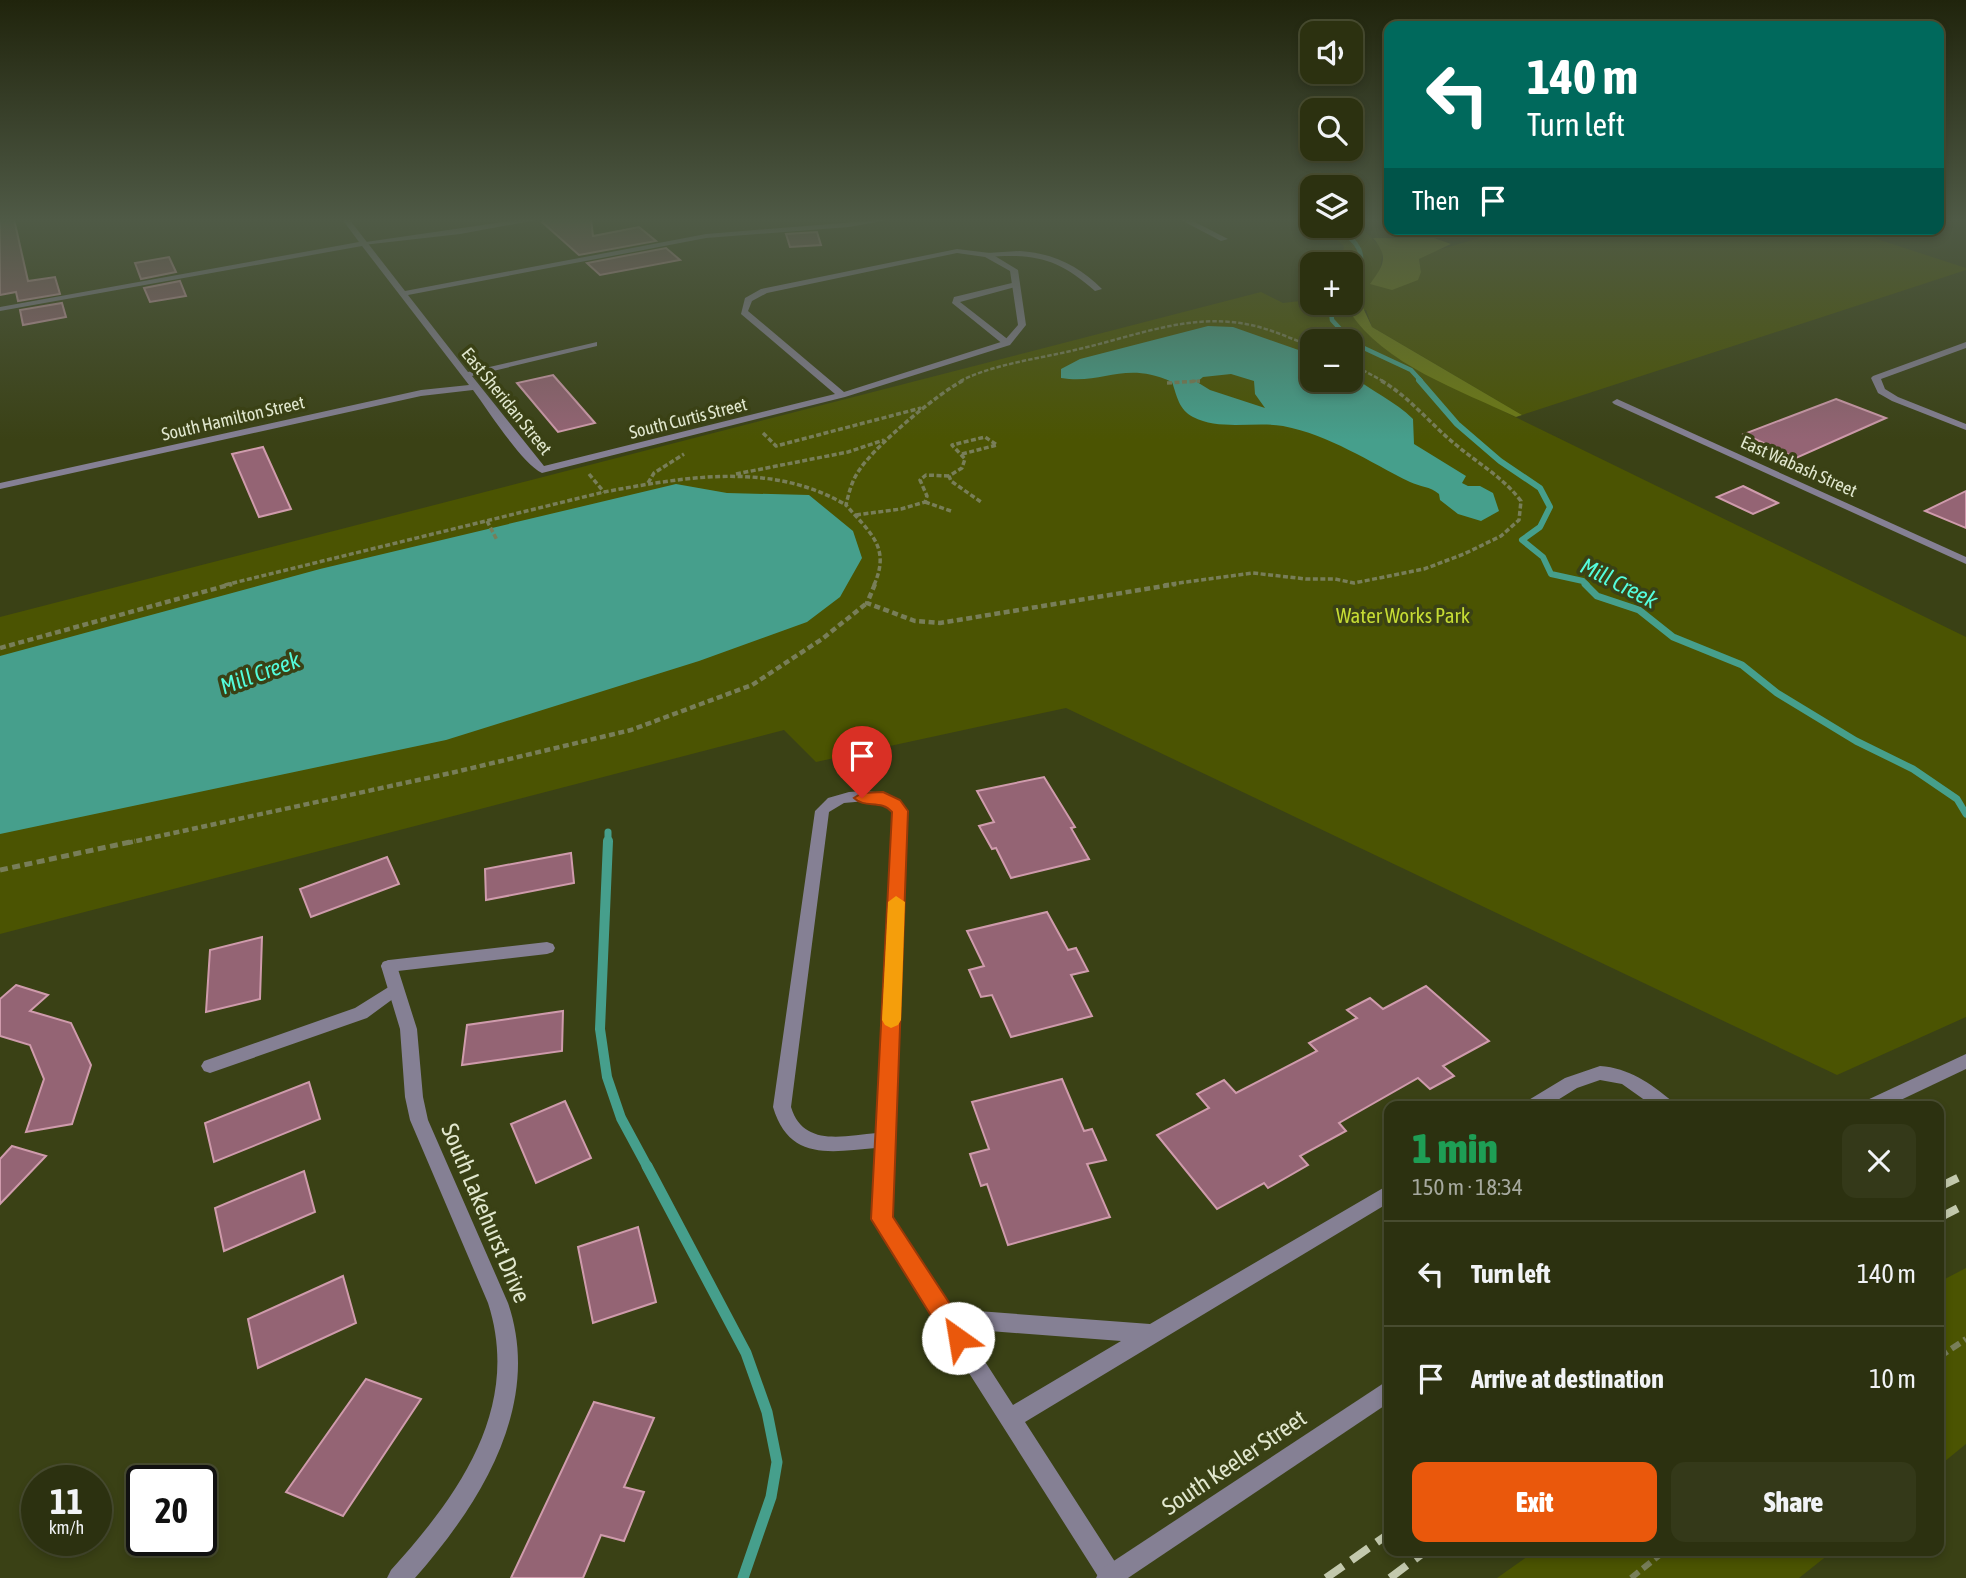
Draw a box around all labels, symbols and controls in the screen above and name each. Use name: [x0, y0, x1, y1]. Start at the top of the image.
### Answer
map controls: [1300, 21, 1363, 392]
button: sound: [1300, 21, 1363, 84]
text: 140 m: [1527, 48, 1638, 104]
icon: left: [1412, 49, 1503, 140]
button: search: [1300, 98, 1363, 161]
text: Turn left: [1527, 106, 1625, 143]
button: layers: [1300, 175, 1363, 238]
icon: arrive: [1474, 182, 1512, 220]
text: Then: [1412, 186, 1460, 216]
button: +: [1300, 252, 1363, 315]
button: −: [1300, 329, 1363, 392]
street label: East Sheridan Street: [457, 343, 557, 459]
street label: South Hamilton Street: [160, 391, 306, 445]
street label: South Curtis Street: [627, 393, 749, 443]
street label: East Wabash Street: [1738, 431, 1860, 501]
water label: Mill Creek: [1576, 553, 1663, 614]
park label: Water Works Park: [1336, 603, 1470, 627]
water label: Mill Creek: [217, 646, 304, 699]
pin: [832, 726, 892, 798]
icon: arrive: [843, 737, 881, 775]
street label: South Lakehurst Drive: [436, 1119, 536, 1307]
text: 1 min: [1412, 1124, 1498, 1172]
button: close: [1842, 1124, 1916, 1198]
text: 150 m · 18:34: [1412, 1174, 1523, 1200]
icon: left: [1412, 1255, 1450, 1293]
text: Turn left: [1471, 1259, 1551, 1289]
text: 140 m: [1857, 1259, 1916, 1289]
position arrow: [921, 1301, 995, 1375]
icon: arrive: [1412, 1360, 1450, 1398]
text: Arrive at destination: [1471, 1364, 1664, 1394]
text: 10 m: [1869, 1364, 1916, 1394]
street label: South Keeler Street: [1157, 1404, 1311, 1520]
button: Exit: [1412, 1462, 1657, 1542]
button: Share: [1671, 1462, 1916, 1542]
speed limit sign: 20: [126, 1465, 217, 1556]
text: 11: [50, 1481, 83, 1521]
text: km/h: [49, 1517, 84, 1538]

